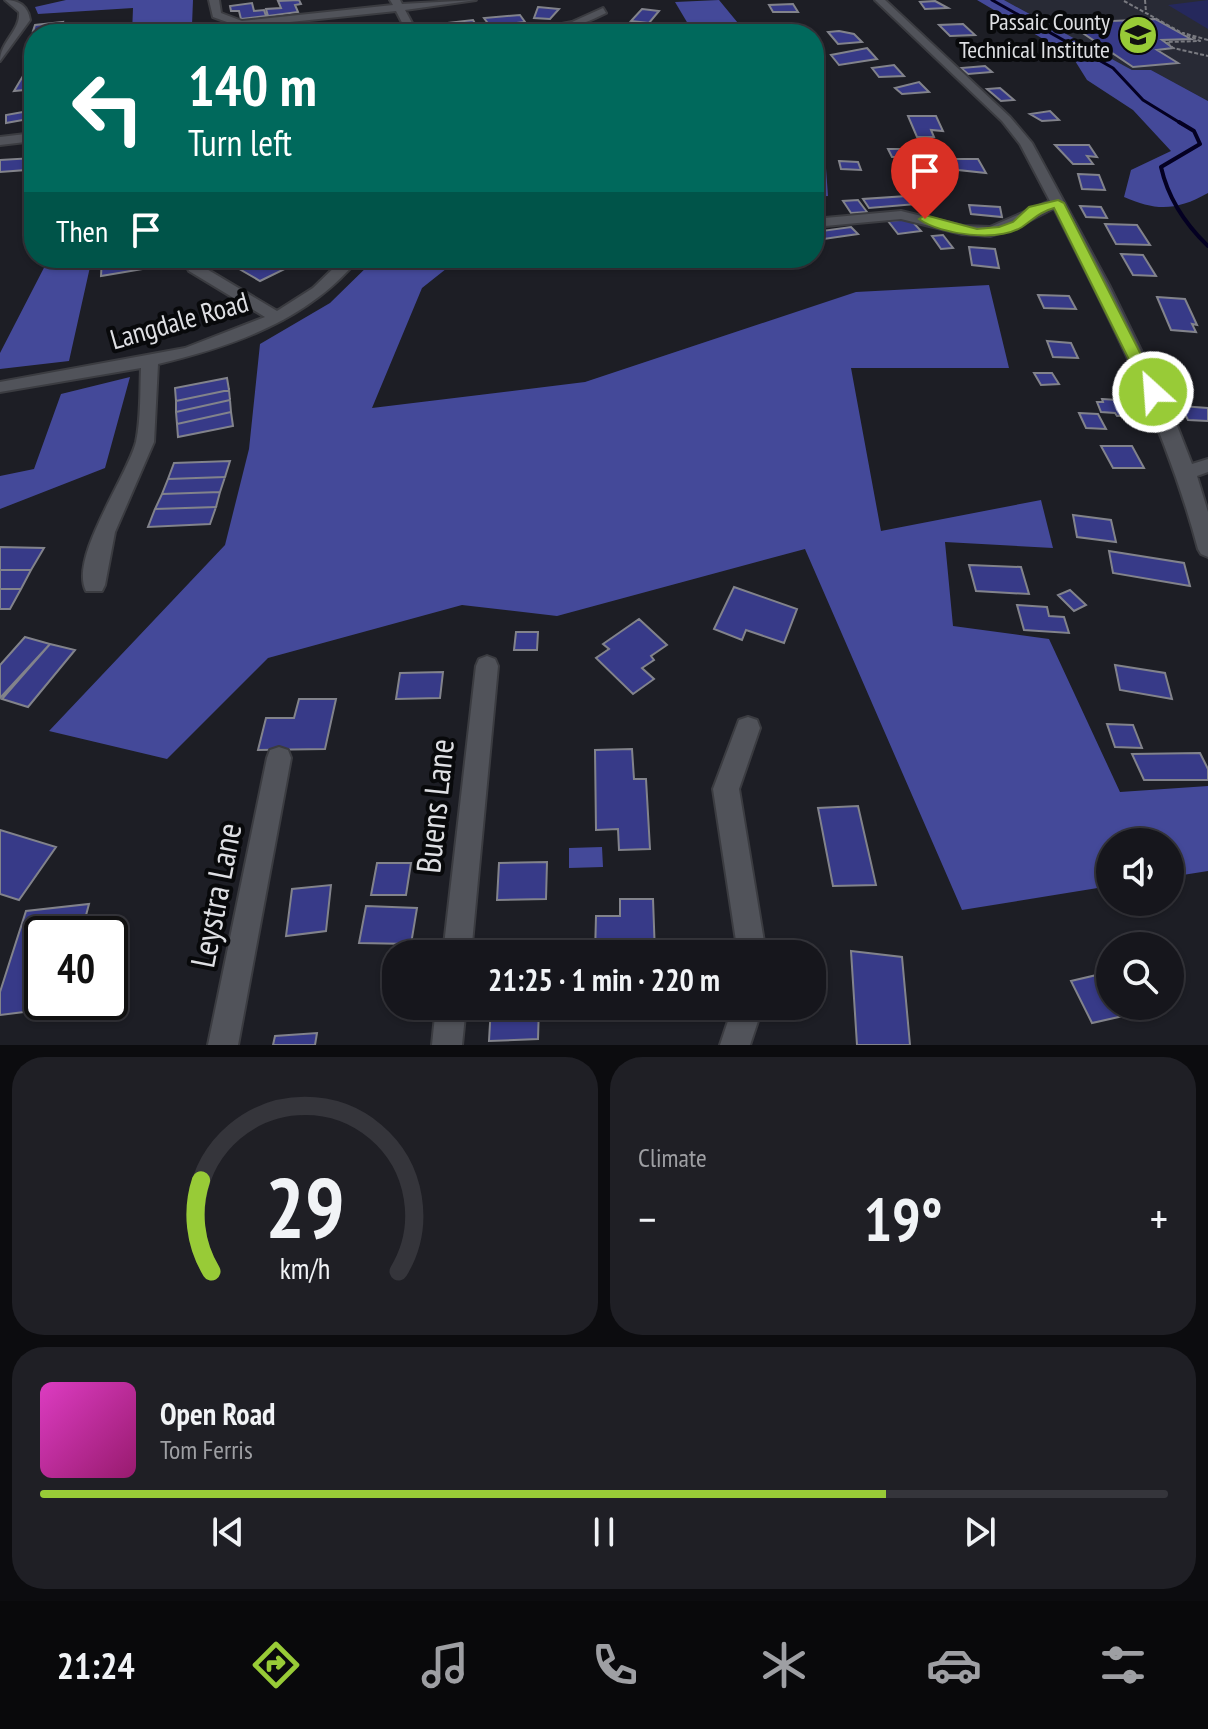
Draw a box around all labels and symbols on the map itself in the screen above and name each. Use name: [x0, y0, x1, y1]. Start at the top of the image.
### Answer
place label: Passaic County Technical Institute: [959, 6, 1110, 65]
school or university icon: Passaic County Technical Institute: [1117, 14, 1159, 56]
pin: [891, 137, 959, 219]
street label: Langdale Road: [106, 283, 252, 357]
position arrow: [1111, 350, 1195, 434]
street label: Buens Lane: [405, 737, 463, 875]
street label: Leystra Lane: [179, 819, 251, 971]
speed limit sign: 40: [24, 916, 128, 1020]

